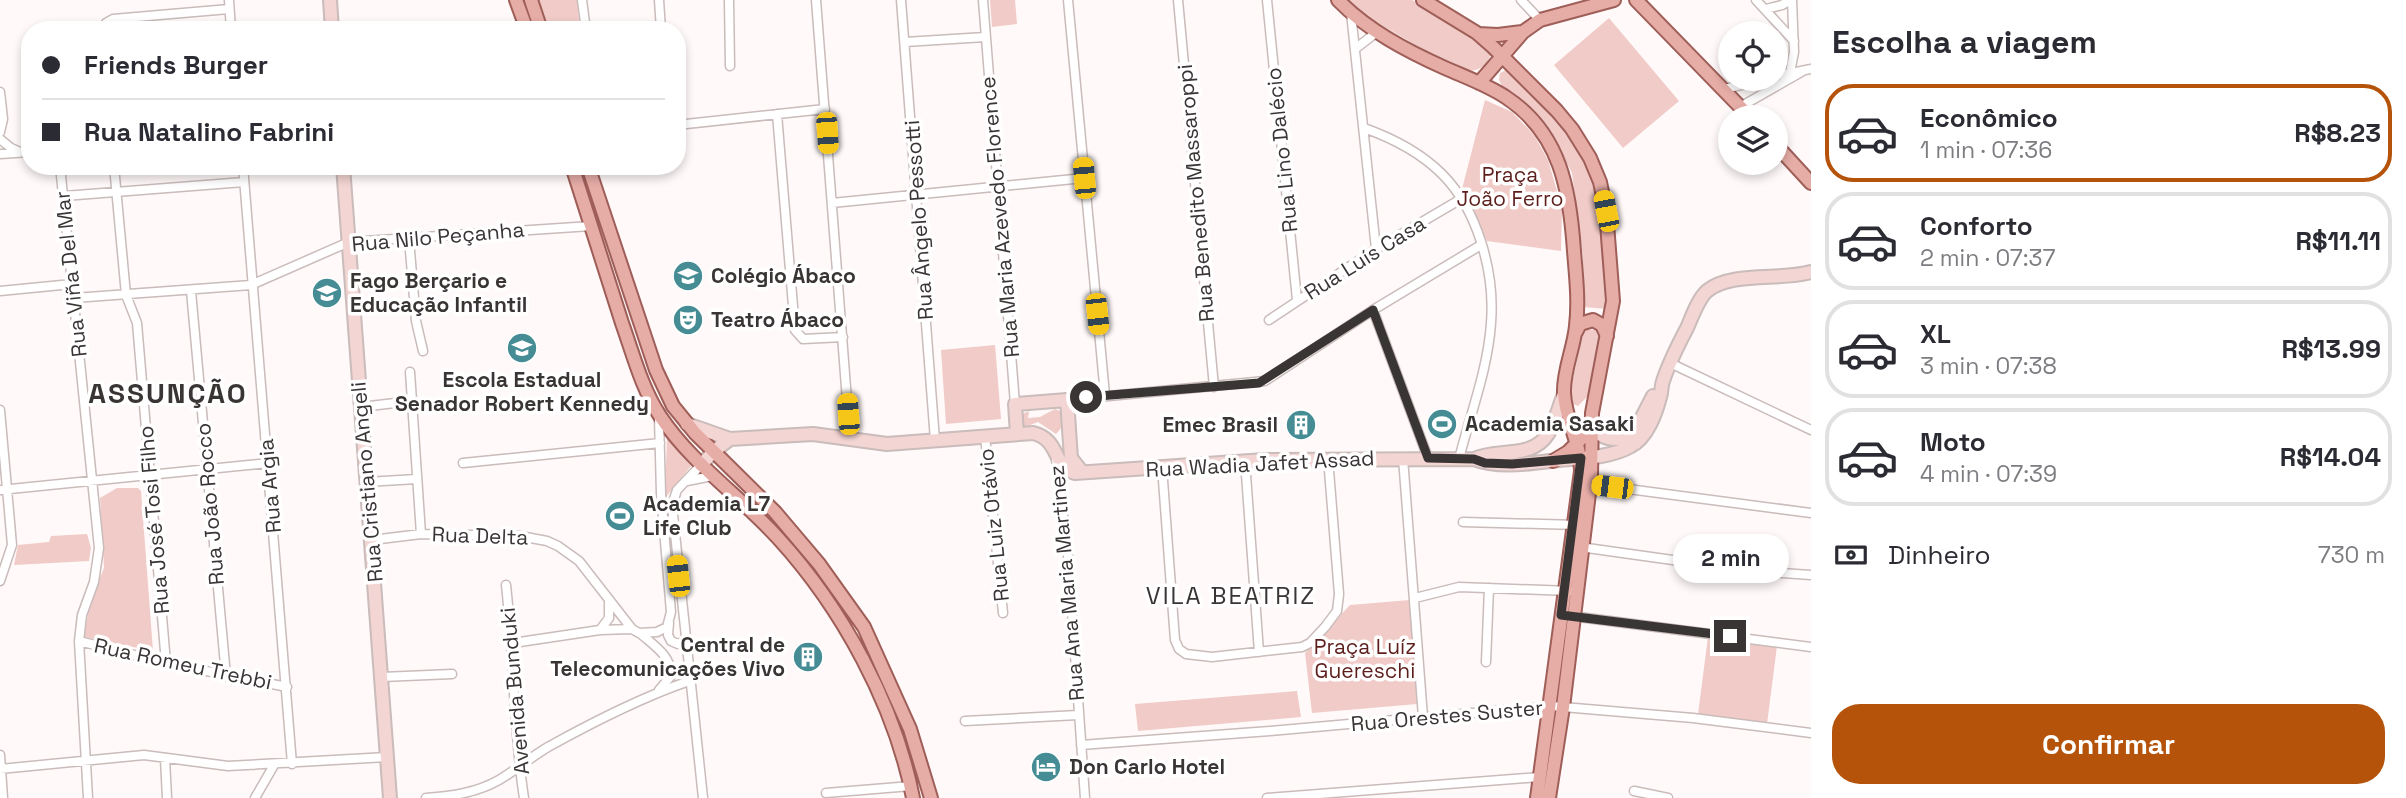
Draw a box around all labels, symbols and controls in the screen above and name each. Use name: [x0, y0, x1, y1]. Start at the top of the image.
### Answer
map controls: [1718, 21, 1788, 175]
button: locate: [1718, 21, 1788, 91]
text: Escolha a viagem: [1832, 22, 2097, 62]
text: Friends Burger: [84, 48, 268, 82]
street label: Rua Benedito Massaroppi: [1171, 63, 1220, 323]
street label: Rua Lino Dalécio: [1259, 66, 1304, 234]
street label: Rua Maria Azevedo Florence: [974, 75, 1025, 359]
text: Econômico: [1920, 101, 2058, 135]
icon: car: [1836, 102, 1899, 165]
button: layers: [1718, 105, 1788, 175]
car: [816, 111, 839, 155]
text: Rua Natalino Fabrini: [84, 115, 334, 149]
text: R$8.23: [2294, 116, 2381, 150]
street label: Rua Ângelo Pessotti: [898, 119, 939, 321]
text: 1 min · 07:36: [1920, 135, 2052, 165]
car: [1072, 156, 1097, 200]
park label: Praça João Ferro: [1456, 161, 1564, 212]
car: [1592, 188, 1621, 234]
street label: Rua Viña Del Mar: [48, 190, 93, 358]
text: Conforto: [1920, 209, 2033, 243]
street label: Rua Luís Casa: [1299, 210, 1430, 306]
icon: car: [1836, 210, 1899, 273]
street label: Rua Nilo Peçanha: [350, 215, 525, 258]
text: R$11.11: [2295, 224, 2381, 258]
text: 2 min · 07:37: [1920, 243, 2055, 273]
school or university icon: Colégio Ábaco: [671, 259, 705, 293]
place label: Colégio Ábaco: [711, 262, 856, 289]
place label: Fago Berçario e Educação Infantil: [350, 267, 527, 318]
school or university icon: Fago Berçario e Educação Infantil: [310, 276, 344, 310]
car: [1085, 292, 1110, 336]
theatre icon: Teatro Ábaco: [671, 303, 705, 337]
place label: Teatro Ábaco: [711, 306, 844, 333]
text: XL: [1920, 317, 1951, 351]
icon: car: [1836, 318, 1899, 381]
school or university icon: Escola Estadual Senador Robert Kennedy: [505, 331, 539, 365]
text: R$13.99: [2281, 332, 2381, 366]
text: 3 min · 07:38: [1920, 351, 2057, 381]
place label: Escola Estadual Senador Robert Kennedy: [395, 366, 649, 417]
district label: ASSUNÇÃO: [88, 375, 248, 411]
street label: Rua Cristiano Angeli: [344, 381, 389, 583]
route start: [1070, 381, 1102, 413]
car: [837, 392, 860, 436]
sports icon: Academia Sasaki: [1425, 407, 1459, 441]
building icon: Emec Brasil: [1284, 408, 1318, 442]
place label: Academia Sasaki: [1465, 410, 1634, 437]
place label: Emec Brasil: [1162, 411, 1278, 438]
street label: Rua João Rocco: [189, 422, 230, 586]
street label: Rua José Tosi Filho: [132, 425, 175, 615]
text: Moto: [1920, 425, 1986, 459]
icon: car: [1836, 426, 1899, 489]
street label: Rua Argia: [252, 438, 287, 534]
text: R$14.04: [2280, 440, 2381, 474]
street label: Rua Wadia Jafet Assad: [1145, 444, 1375, 483]
street label: Rua Luiz Otávio: [972, 447, 1015, 603]
text: 4 min · 07:39: [1920, 459, 2057, 489]
street label: Rua Ana Maria Martinez: [1043, 464, 1090, 702]
car: [1590, 474, 1635, 500]
place label: Academia L7 Life Club: [643, 490, 770, 541]
sports icon: Academia L7 Life Club: [603, 499, 637, 533]
street label: Rua Delta: [431, 520, 529, 551]
callout: 2 min: [1672, 534, 1788, 584]
icon: cash: [1832, 536, 1870, 574]
text: Dinheiro: [1888, 538, 1991, 572]
text: 730 m: [2318, 540, 2385, 570]
text: 2 min: [1701, 543, 1761, 573]
car: [666, 554, 691, 598]
district label: VILA BEATRIZ: [1146, 580, 1316, 611]
street label: Avenida Bunduki: [494, 606, 535, 776]
route end: [1714, 620, 1746, 652]
street label: Rua Romeu Trebbi: [92, 631, 274, 696]
place label: Central de Telecomunicações Vivo: [550, 631, 785, 682]
park label: Praça Luíz Guereschi: [1314, 633, 1416, 684]
building icon: Central de Telecomunicações Vivo: [791, 640, 825, 674]
street label: Rua Orestes Suster: [1350, 694, 1544, 737]
button: Confirmar: [1832, 704, 2385, 784]
hotel icon: Don Carlo Hotel: [1029, 750, 1063, 784]
place label: Don Carlo Hotel: [1069, 753, 1225, 780]

